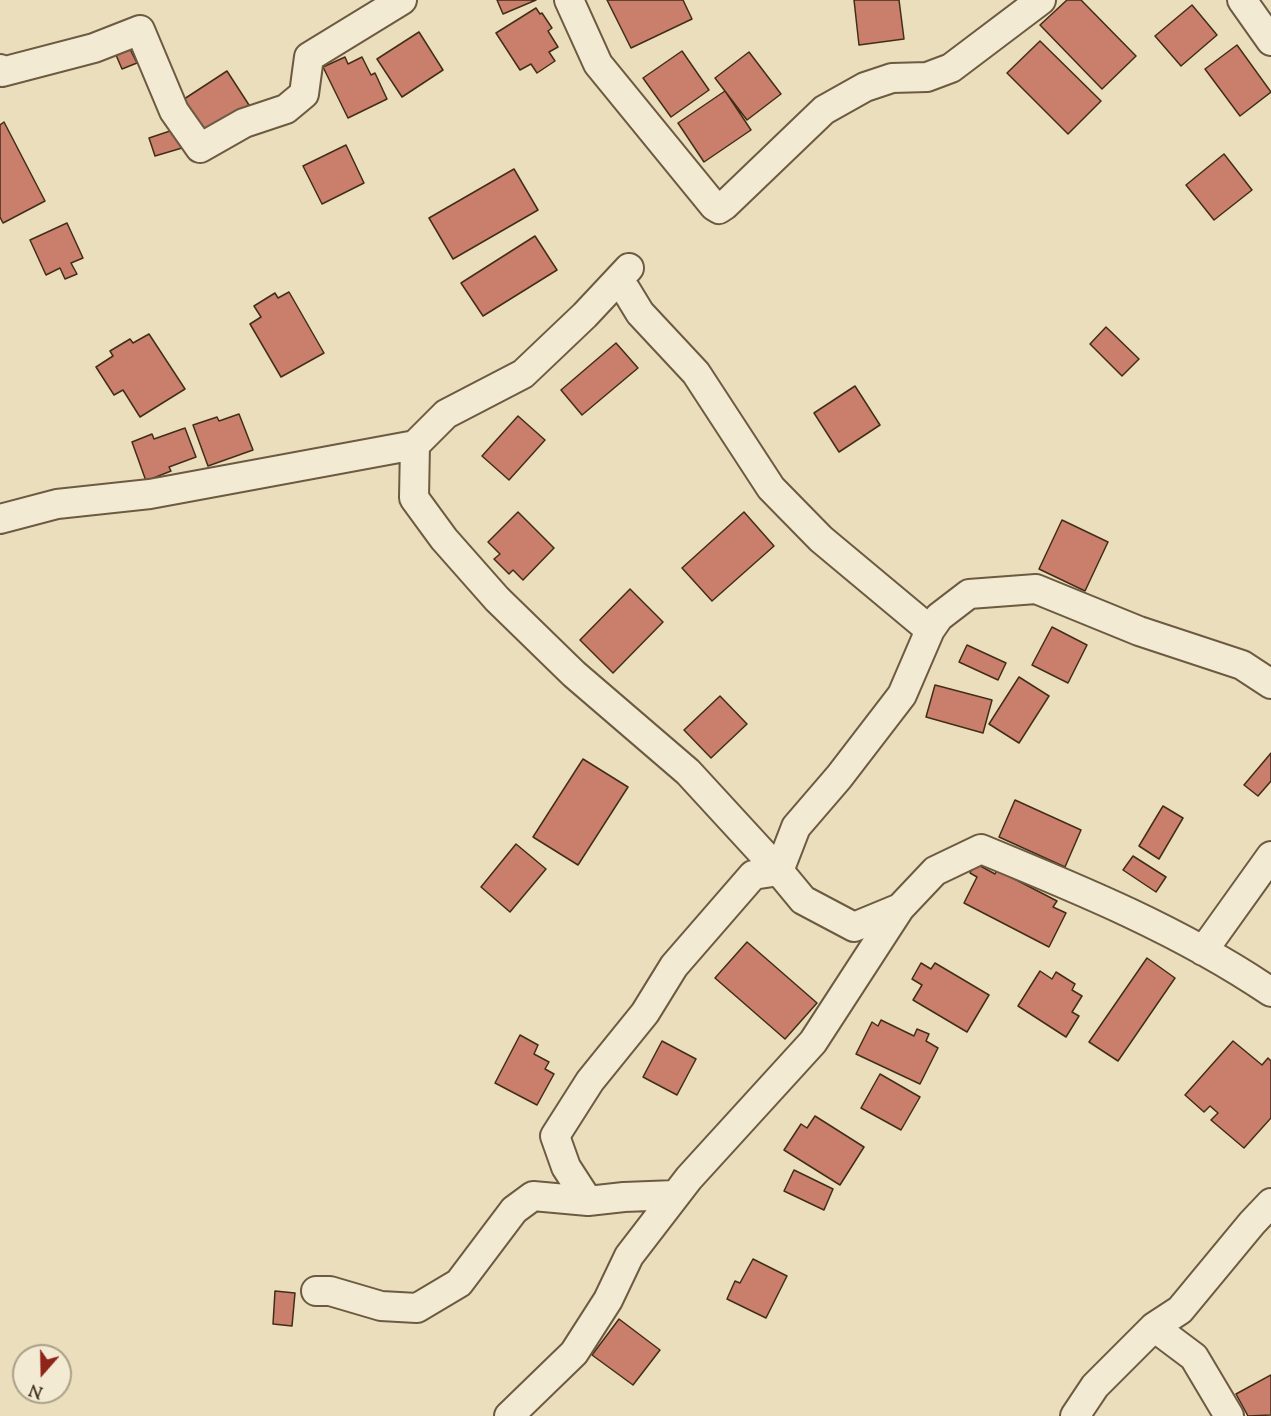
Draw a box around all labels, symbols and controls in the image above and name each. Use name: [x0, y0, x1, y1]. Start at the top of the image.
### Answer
north arrow: [12, 1344, 72, 1404]
text: N: [26, 1377, 46, 1402]

